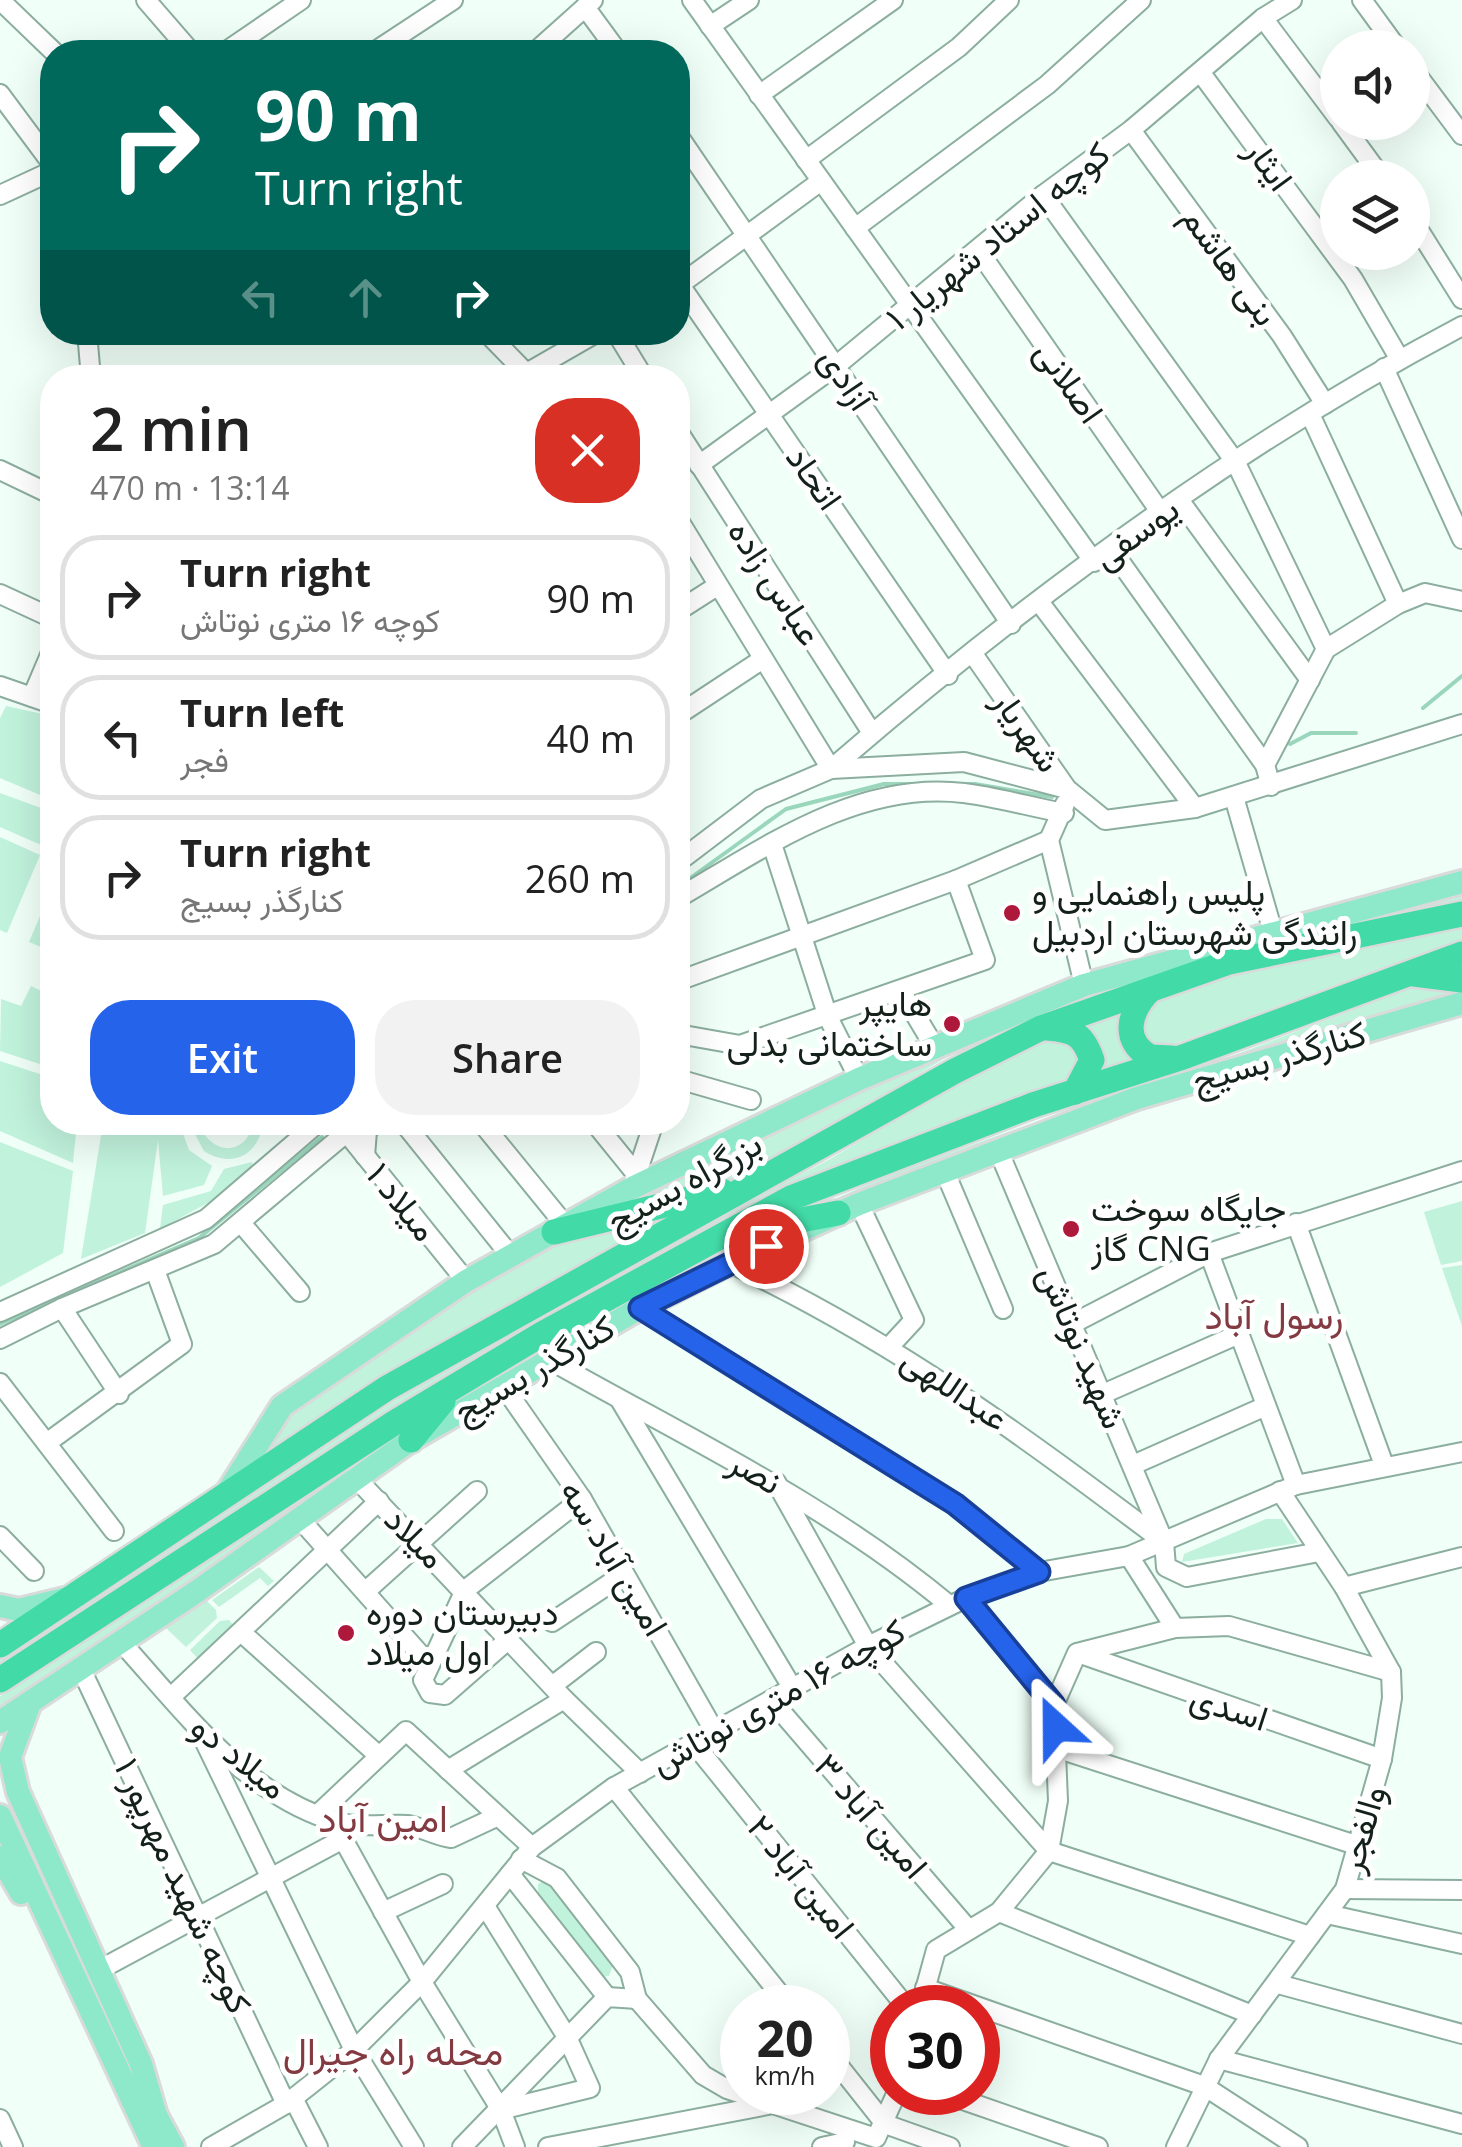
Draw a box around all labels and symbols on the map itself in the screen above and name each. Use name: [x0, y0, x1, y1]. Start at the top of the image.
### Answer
street label: ایثار: [1235, 128, 1305, 200]
street label: کوچه استاد شهریار ۱: [875, 130, 1120, 341]
street label: بنی هاشم: [1171, 196, 1291, 335]
street label: اصلانی: [1025, 330, 1116, 432]
street label: آزادی: [809, 337, 887, 422]
street label: اتحاد: [776, 436, 854, 519]
street label: یوسفی: [1082, 485, 1188, 579]
street label: عباس زاده: [718, 510, 834, 654]
street label: شهریار: [982, 679, 1073, 781]
place label: پلیس راهنمایی و رانندگی شهرستان اردبیل: [1032, 868, 1358, 955]
marker: پلیس راهنمایی و رانندگی شهرستان اردبیل: [1001, 902, 1023, 924]
place label: هایپر ساختمانی بدلی: [727, 979, 932, 1066]
street label: کنارگذر بسیج: [1186, 1008, 1372, 1105]
marker: هایپر ساختمانی بدلی: [941, 1013, 963, 1035]
street label: بزرگراه بسیج: [597, 1119, 770, 1244]
street label: میلاد ۱: [357, 1152, 449, 1250]
place label: جایگاه سوخت گاز CNG: [1090, 1184, 1286, 1271]
pin: [724, 1204, 809, 1289]
marker: جایگاه سوخت گاز CNG: [1060, 1218, 1082, 1240]
street label: شهید نوتاش: [1028, 1258, 1139, 1435]
district label: رسول آباد: [1204, 1288, 1344, 1340]
street label: کنارگذر بسیج: [444, 1303, 624, 1435]
street label: عبداللهی: [893, 1335, 1019, 1441]
street label: نصر: [720, 1437, 791, 1504]
street label: امین آباد سه: [550, 1470, 680, 1644]
street label: میلاد: [375, 1496, 457, 1578]
place label: دبیرستان دوره اول میلاد: [366, 1588, 559, 1675]
street label: کوچه ۱۶ متری نوتاش: [642, 1606, 914, 1787]
marker: دبیرستان دوره اول میلاد: [335, 1622, 357, 1644]
street label: اسدی: [1185, 1672, 1274, 1741]
position arrow: [1004, 1675, 1108, 1779]
street label: میلاد دو: [182, 1703, 298, 1809]
street label: ۳ امین آباد: [805, 1742, 940, 1888]
street label: کوچه شهید مهرپور ۱: [103, 1750, 264, 2021]
street label: والفجر: [1325, 1780, 1395, 1879]
district label: امین آباد: [318, 1791, 448, 1843]
street label: ۲ امین آباد: [738, 1804, 867, 1948]
speed limit sign: 30: [870, 1985, 1000, 2115]
district label: محله راه جیرال: [283, 2024, 503, 2076]

